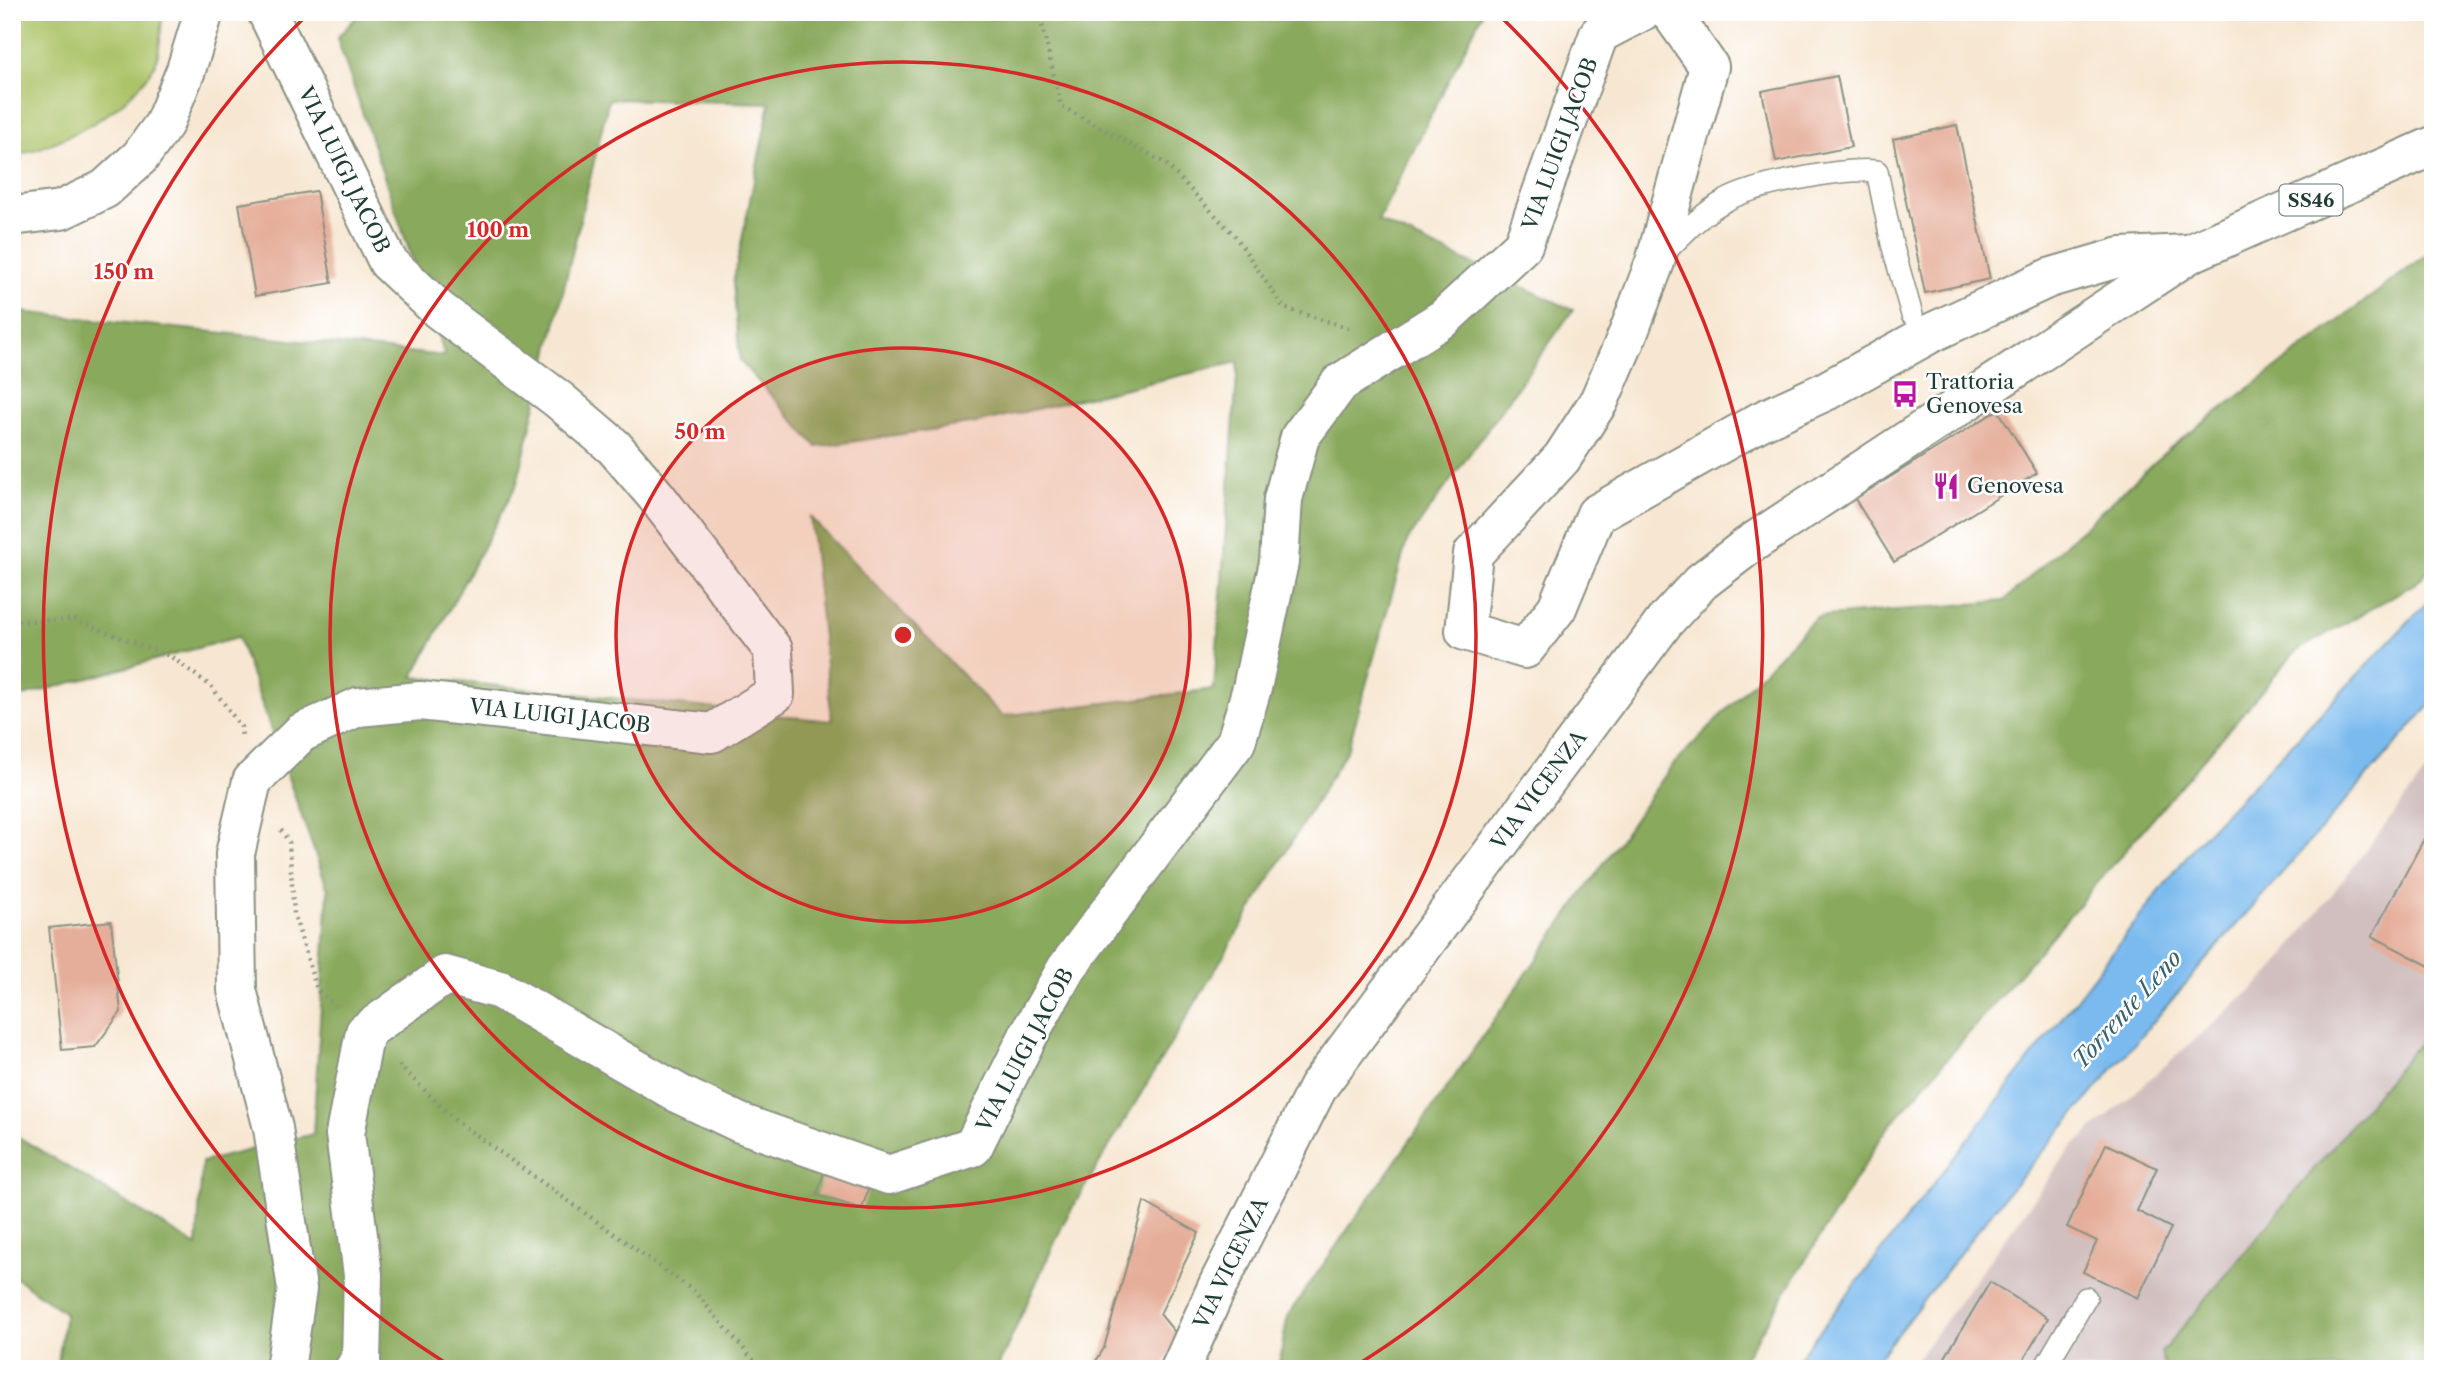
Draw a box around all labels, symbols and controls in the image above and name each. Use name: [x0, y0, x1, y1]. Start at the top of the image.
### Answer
street label: VIA LUIGI JACOB: [1516, 54, 1602, 234]
street label: VIA LUIGI JACOB: [293, 82, 396, 257]
road number: SS46: [2280, 184, 2342, 216]
text: 100 m: [467, 217, 529, 242]
text: 150 m: [94, 259, 154, 284]
place label: Trattoria Genovesa: [1926, 369, 2024, 418]
bus stop icon: Trattoria Genovesa: [1890, 379, 1920, 409]
text: 50 m: [674, 419, 726, 444]
restaurant icon: Genovesa: [1931, 471, 1961, 501]
place label: Genovesa: [1967, 473, 2065, 498]
centre of rings: [891, 623, 915, 647]
street label: VIA LUIGI JACOB: [467, 693, 652, 737]
street label: VIA VICENZA: [1485, 725, 1592, 855]
water label: Torrente Leno: [2066, 944, 2188, 1074]
street label: VIA LUIGI JACOB: [970, 964, 1078, 1137]
street label: VIA VICENZA: [1187, 1193, 1273, 1334]

